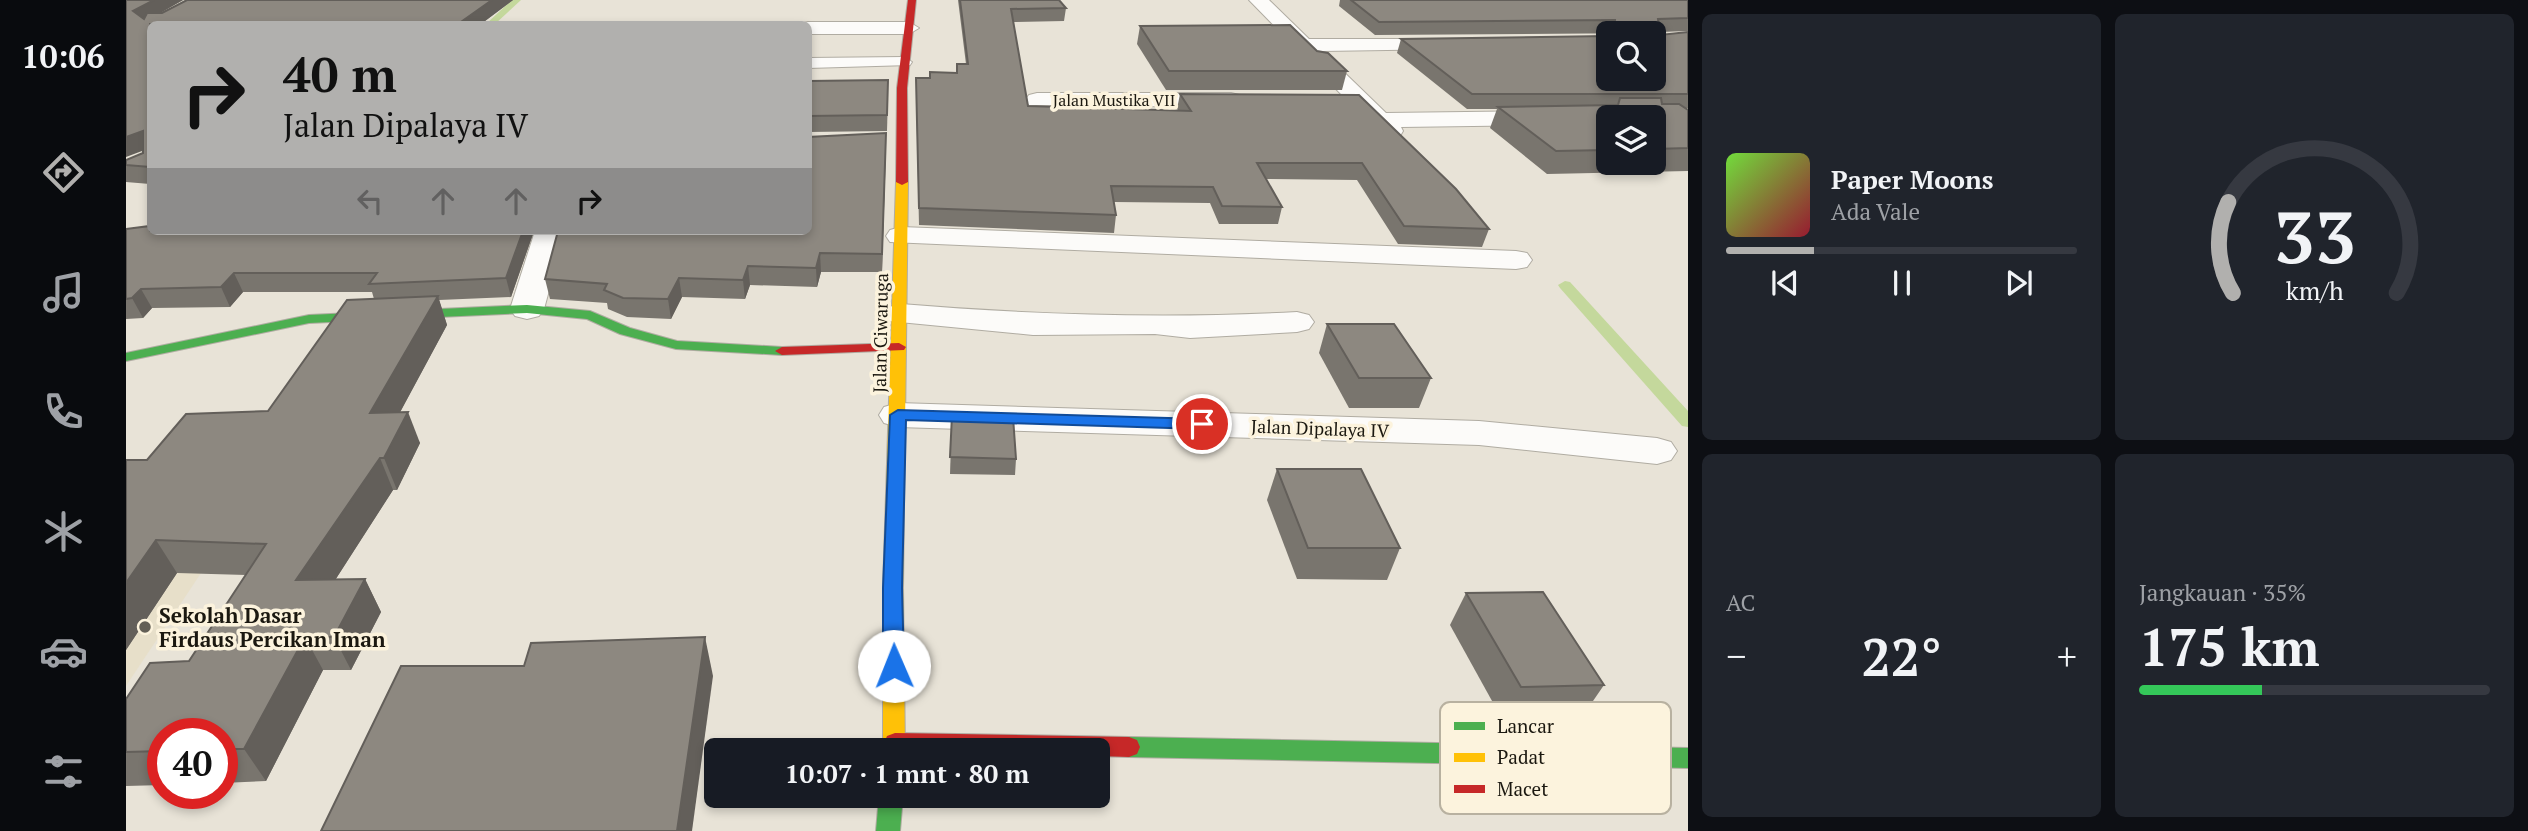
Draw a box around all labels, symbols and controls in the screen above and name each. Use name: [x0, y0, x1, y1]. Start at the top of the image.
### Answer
map controls: [1596, 21, 1666, 175]
button: search: [1596, 21, 1666, 91]
text: 10:06: [21, 35, 105, 77]
text: 40 m: [283, 41, 397, 106]
icon: right: [168, 49, 259, 140]
street label: Jalan Mustika VII: [1053, 89, 1175, 111]
text: Jalan Dipalaya IV: [283, 104, 528, 146]
button: layers: [1596, 105, 1666, 175]
icon: directions: [39, 148, 88, 197]
text: Paper Moons: [1831, 162, 1994, 196]
icon: left: [351, 182, 389, 220]
icon: ahead: [424, 182, 462, 220]
icon: ahead: [497, 182, 535, 220]
icon: right: [570, 182, 608, 220]
text: 33: [2273, 188, 2356, 285]
text: Ada Vale: [1831, 196, 1920, 227]
icon: previous: [1766, 264, 1804, 302]
icon: pause: [1883, 264, 1921, 302]
icon: next: [2000, 264, 2038, 302]
icon: music: [39, 268, 88, 317]
street label: Jalan Ciwaruga: [867, 273, 893, 393]
text: km/h: [2286, 274, 2344, 307]
icon: phone: [39, 387, 88, 436]
pin: [1172, 394, 1232, 454]
icon: arrive: [1183, 405, 1221, 443]
street label: Jalan Dipalaya IV: [1251, 414, 1390, 442]
icon: climate: [39, 507, 88, 556]
text: Jangkauan · 35%: [2139, 577, 2306, 608]
text: AC: [1726, 587, 1755, 618]
place label: Sekolah Dasar Firdaus Percikan Iman: [159, 601, 386, 653]
text: 175 km: [2139, 612, 2320, 681]
marker: Sekolah Dasar Firdaus Percikan Iman: [137, 619, 153, 635]
text: 22°: [1861, 622, 1942, 691]
icon: car: [39, 627, 88, 676]
position arrow: [857, 629, 931, 703]
text: −: [1726, 631, 1746, 681]
text: +: [2057, 631, 2077, 681]
legend: [1440, 702, 1671, 814]
text: Lancar: [1497, 713, 1555, 738]
speed limit sign: 40: [147, 718, 238, 809]
text: Padat: [1497, 744, 1545, 769]
icon: filters: [39, 747, 88, 796]
text: 10:07 · 1 mnt · 80 m: [785, 756, 1029, 790]
text: Macet: [1497, 776, 1548, 801]

